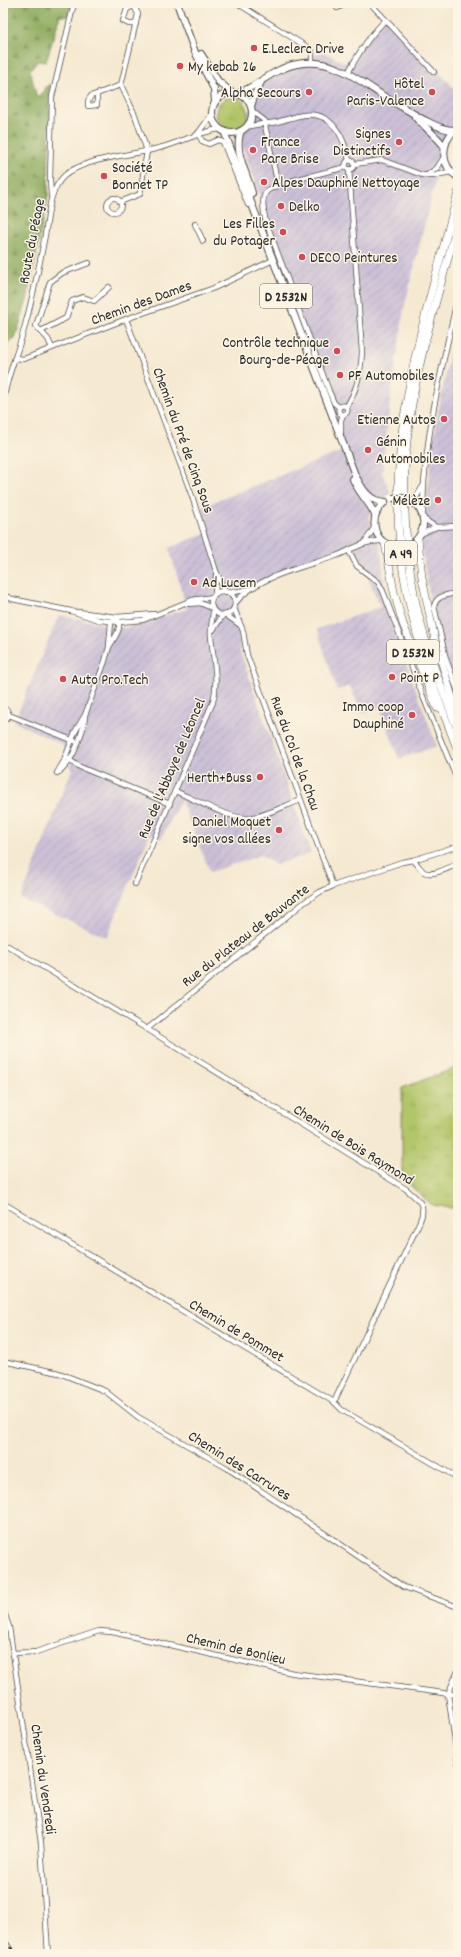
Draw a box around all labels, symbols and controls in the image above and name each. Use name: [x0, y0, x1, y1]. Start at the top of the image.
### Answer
place label: E.Leclerc Drive: [262, 39, 345, 61]
marker: E.Leclerc Drive: [249, 43, 259, 53]
place label: My kebab 26: [188, 57, 256, 79]
marker: My kebab 26: [175, 61, 185, 71]
place label: Hôtel Paris-Valence: [346, 74, 424, 113]
place label: Alpha Secours: [221, 83, 301, 105]
marker: Alpha Secours: [304, 87, 314, 97]
marker: Hôtel Paris-Valence: [427, 87, 437, 97]
place label: Signes Distinctifs: [333, 124, 391, 163]
place label: France Pare Brise: [261, 132, 319, 171]
marker: Signes Distinctifs: [394, 137, 404, 147]
marker: France Pare Brise: [248, 145, 258, 155]
place label: Société Bonnet TP: [112, 158, 168, 197]
marker: Société Bonnet TP: [99, 171, 109, 181]
place label: Alpes Dauphiné Nettoyage: [272, 173, 420, 195]
marker: Alpes Dauphiné Nettoyage: [259, 177, 269, 187]
street label: Route du Péage: [14, 196, 52, 286]
place label: Delko: [289, 197, 320, 219]
marker: Delko: [276, 201, 286, 211]
place label: Les Filles du Potager: [213, 214, 275, 253]
marker: Les Filles du Potager: [278, 227, 288, 237]
place label: DECO Peintures: [310, 248, 398, 270]
marker: DECO Peintures: [297, 252, 307, 262]
street label: Chemin des Dames: [88, 275, 195, 332]
road number: D 2532N: [260, 284, 312, 308]
place label: Contrôle technique Bourg-de-Péage: [222, 333, 329, 372]
marker: Contrôle technique Bourg-de-Péage: [332, 346, 342, 356]
street label: Chemin du Pré de Cinq Sous: [145, 365, 219, 517]
place label: PF Automobiles: [348, 366, 435, 388]
marker: PF Automobiles: [335, 370, 345, 380]
place label: Etienne Autos: [357, 410, 436, 432]
marker: Etienne Autos: [439, 414, 449, 424]
place label: Génin Automobiles: [376, 432, 446, 471]
marker: Génin Automobiles: [363, 445, 373, 455]
place label: Mélèze: [392, 491, 430, 513]
marker: Mélèze: [433, 495, 443, 505]
road number: A 49: [385, 541, 417, 565]
place label: Ad Lucem: [202, 573, 256, 595]
marker: Ad Lucem: [189, 577, 199, 587]
road number: D 2532N: [387, 640, 439, 664]
place label: Point P: [400, 668, 439, 690]
place label: Auto Pro.Tech: [71, 670, 148, 692]
marker: Point P: [387, 672, 397, 682]
marker: Auto Pro.Tech: [58, 674, 68, 684]
street label: Rue du Col de la Chau: [263, 693, 325, 814]
street label: Rue de l'Abbaye de Léoncel: [133, 694, 213, 843]
place label: Immo coop Dauphiné: [342, 697, 404, 736]
marker: Immo coop Dauphiné: [407, 710, 417, 720]
place label: Herth+Buss: [187, 768, 252, 790]
marker: Herth+Buss: [255, 772, 265, 782]
place label: Daniel Moquet signe vos allées: [182, 812, 271, 851]
marker: Daniel Moquet signe vos allées: [274, 825, 284, 835]
street label: Rue du Plateau de Bouvante: [178, 879, 315, 994]
street label: Chemin de Bois Raymond: [288, 1100, 418, 1192]
street label: Chemin de Pommet: [184, 1295, 288, 1369]
street label: Chemin des Carrures: [183, 1426, 295, 1507]
street label: Chemin de Bonlieu: [184, 1628, 287, 1672]
street label: Chemin du Vendredi: [23, 1723, 61, 1836]

